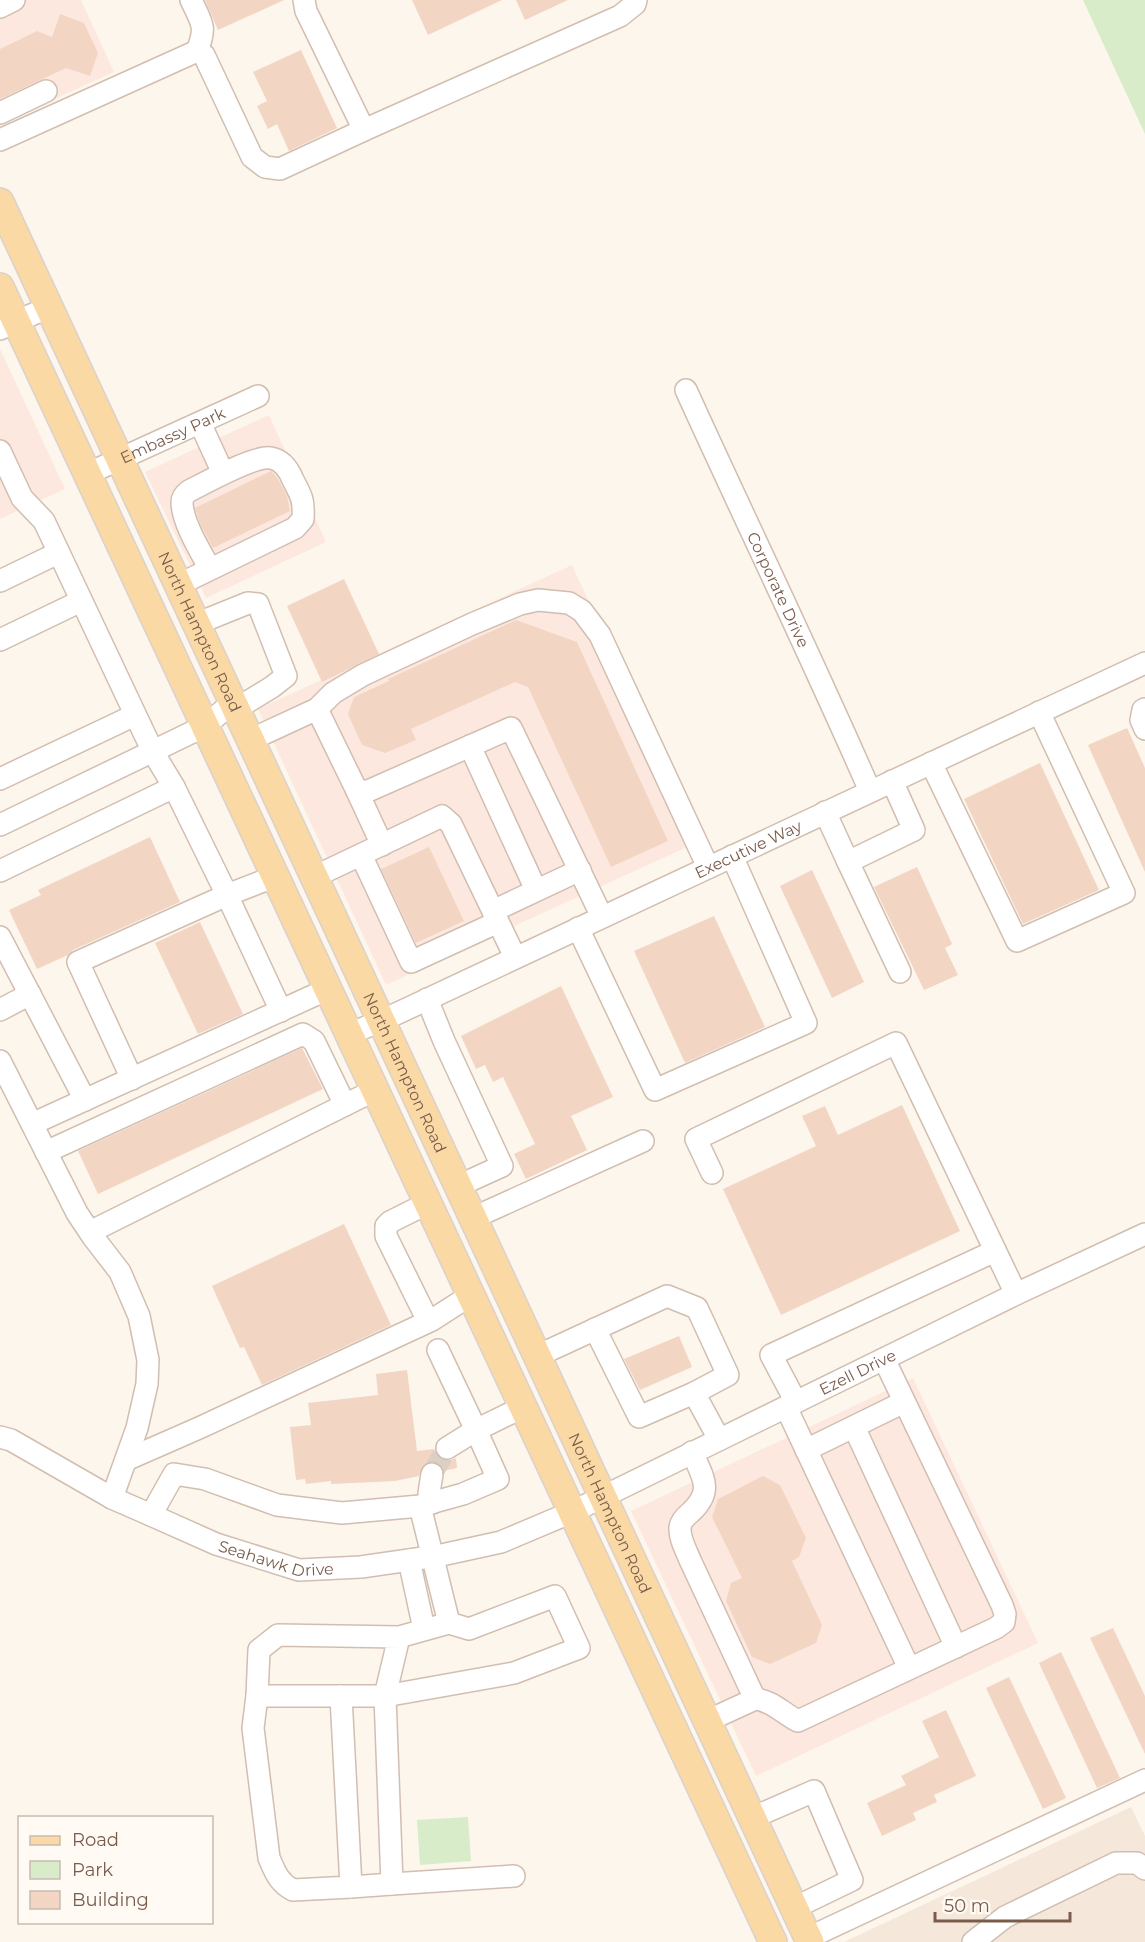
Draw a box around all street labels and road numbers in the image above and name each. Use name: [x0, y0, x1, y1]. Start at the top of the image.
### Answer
street label: Embassy Park: [117, 403, 228, 468]
street label: Corporate Drive: [743, 529, 813, 651]
street label: North Hampton Road: [154, 549, 245, 715]
street label: Executive Way: [692, 816, 805, 883]
street label: North Hampton Road: [359, 989, 450, 1156]
street label: Ezell Drive: [816, 1345, 899, 1399]
street label: North Hampton Road: [564, 1430, 655, 1596]
street label: Seahawk Drive: [216, 1536, 334, 1581]

